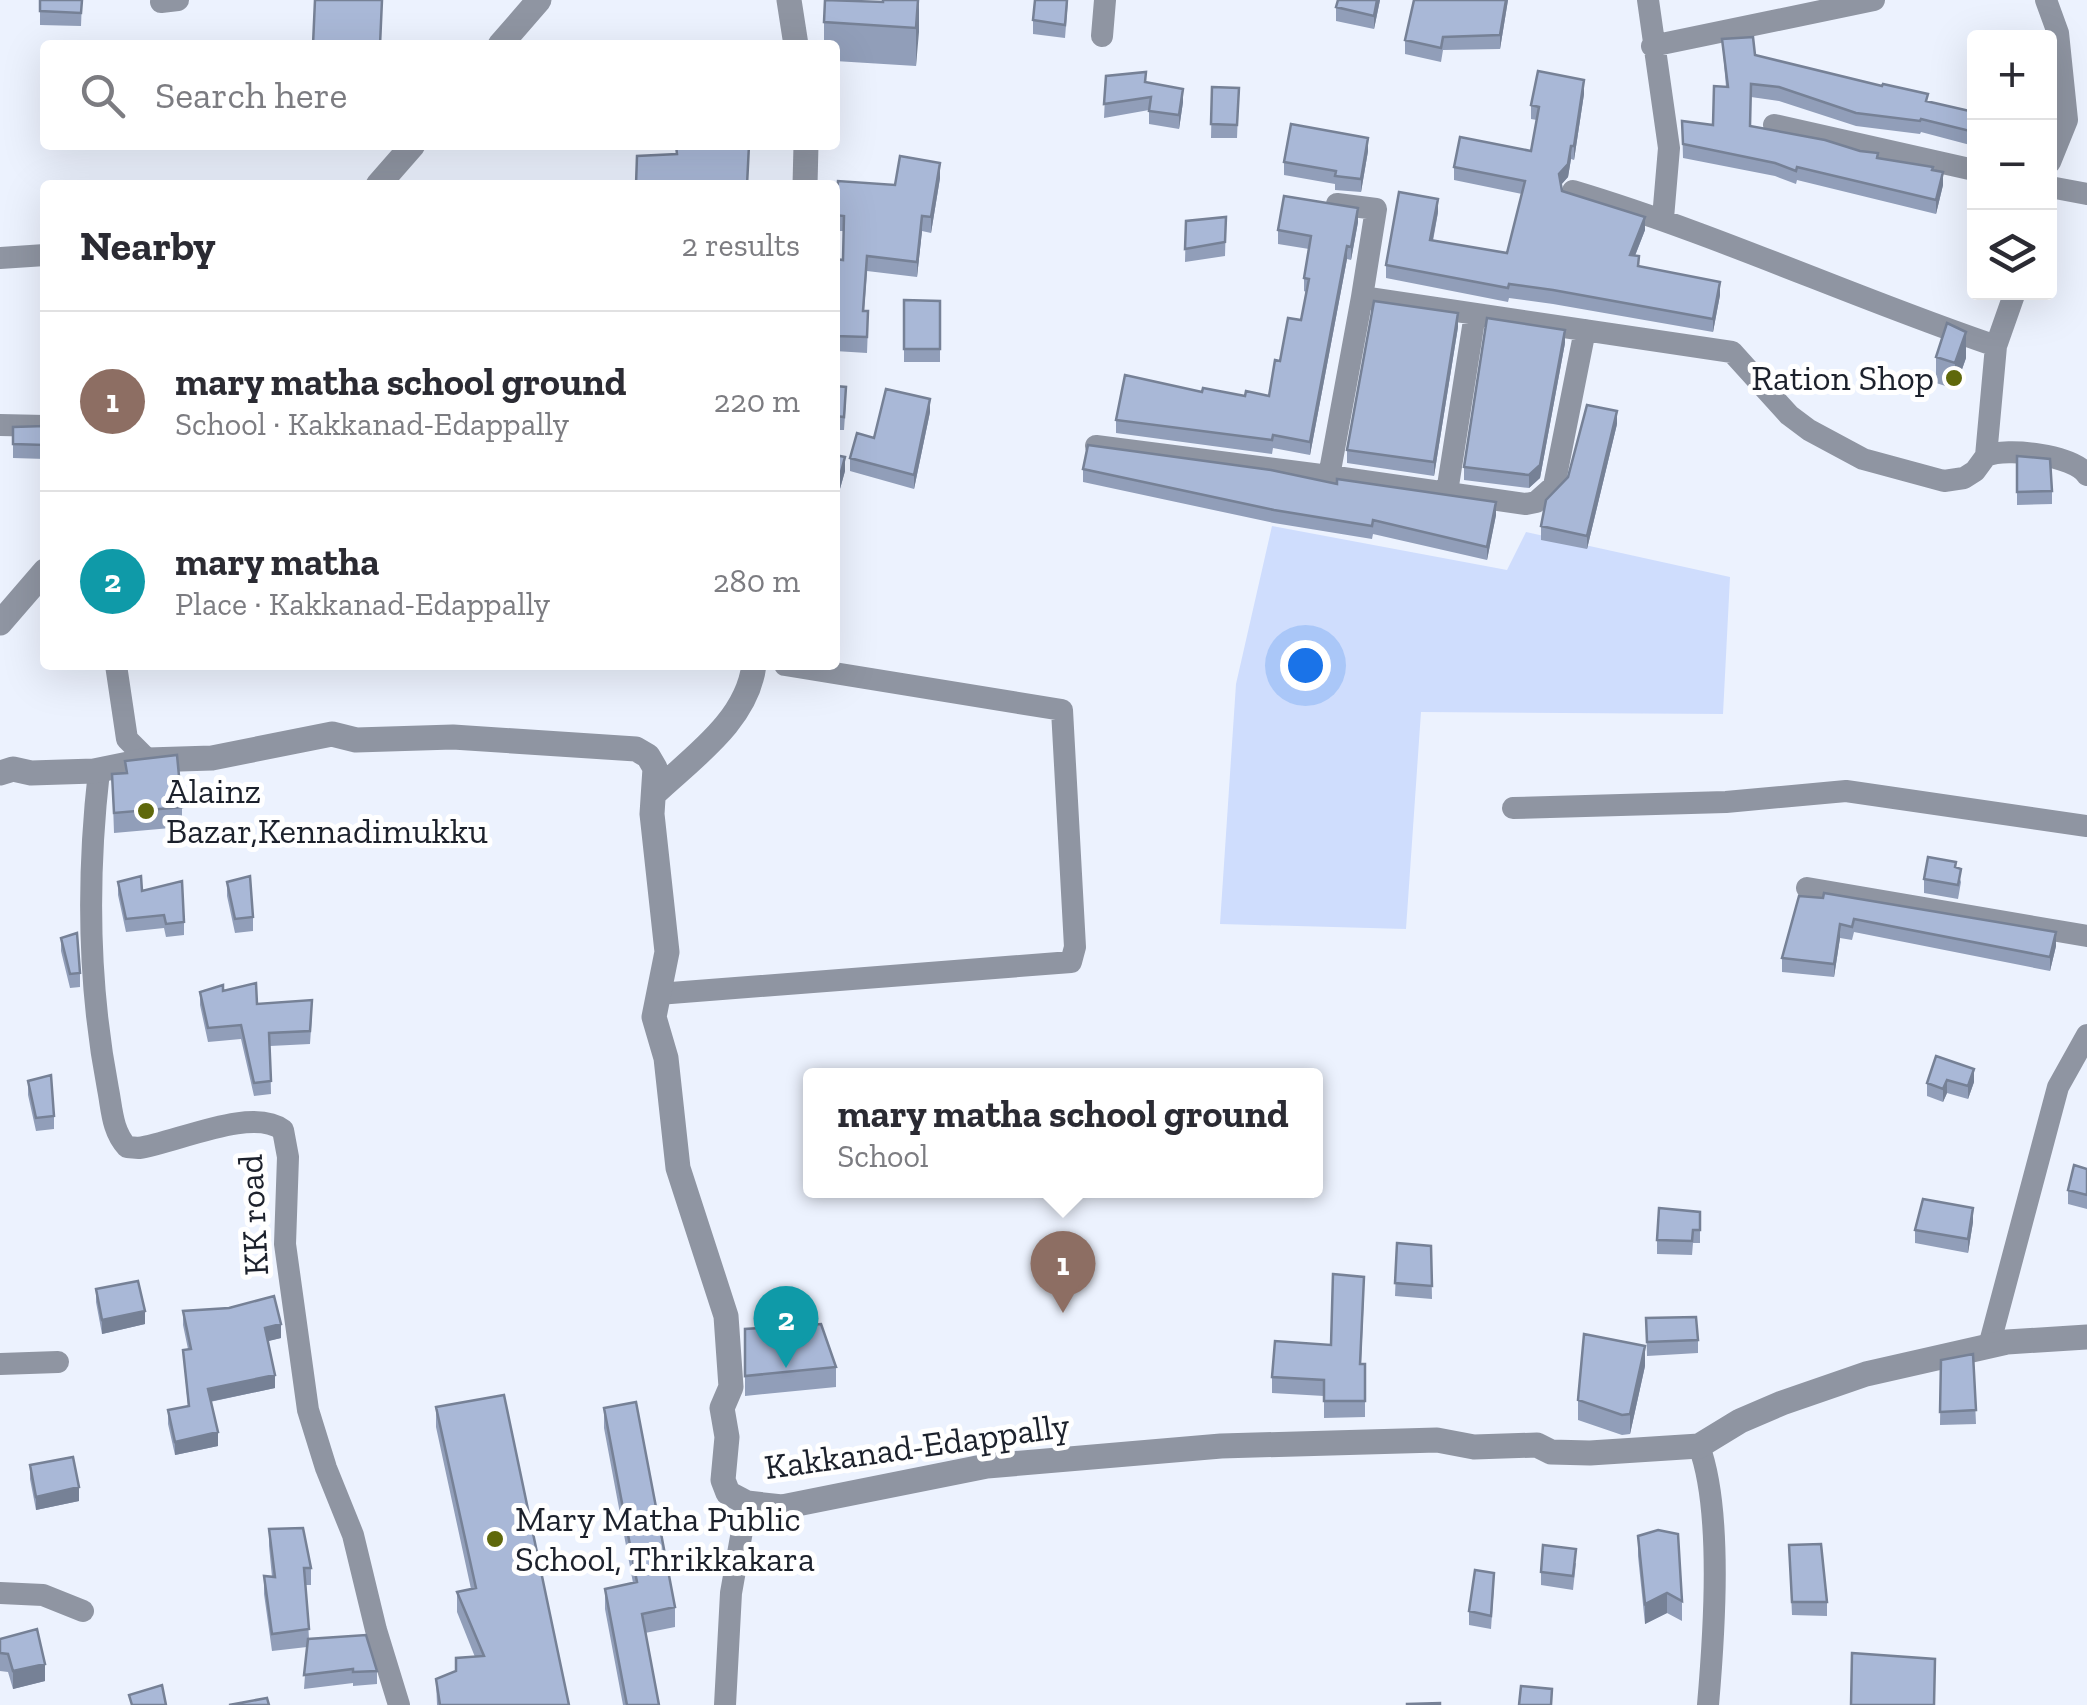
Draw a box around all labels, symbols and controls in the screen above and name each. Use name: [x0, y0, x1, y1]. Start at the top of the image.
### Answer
map controls: [1967, 30, 2057, 300]
button: +: [1967, 30, 2057, 120]
search box: [40, 40, 840, 150]
icon: search: [75, 68, 130, 123]
text: Search here: [155, 72, 347, 118]
button: −: [1967, 120, 2057, 210]
button: layers: [1967, 210, 2057, 300]
text: Nearby: [80, 220, 216, 271]
text: 2 results: [681, 226, 800, 264]
place label: Ration Shop: [1751, 357, 1934, 399]
text: mary matha school ground: [175, 359, 626, 405]
marker: Ration Shop: [1943, 367, 1965, 389]
text: 1: [106, 382, 119, 420]
text: 220 m: [714, 382, 800, 420]
text: School · Kakkanad-Edappally: [175, 405, 569, 443]
text: mary matha: [175, 539, 380, 585]
text: 2: [104, 562, 121, 600]
text: 280 m: [713, 562, 800, 600]
text: Place · Kakkanad-Edappally: [175, 585, 550, 623]
your location: [1280, 640, 1331, 691]
place label: Alainz Bazar,Kennadimukku: [166, 770, 488, 852]
marker: Alainz Bazar,Kennadimukku: [135, 800, 157, 822]
popup: [803, 1068, 1323, 1198]
text: mary matha school ground: [837, 1091, 1289, 1137]
text: School: [837, 1137, 928, 1175]
street label: KK road: [229, 1153, 277, 1277]
pin: 1: [1030, 1230, 1096, 1313]
pin: 2: [754, 1286, 818, 1368]
street label: Kakkanad-Edappally: [762, 1404, 1072, 1488]
place label: Mary Matha Public School, Thrikkakara: [515, 1498, 815, 1580]
marker: Mary Matha Public School, Thrikkakara: [484, 1528, 506, 1550]

